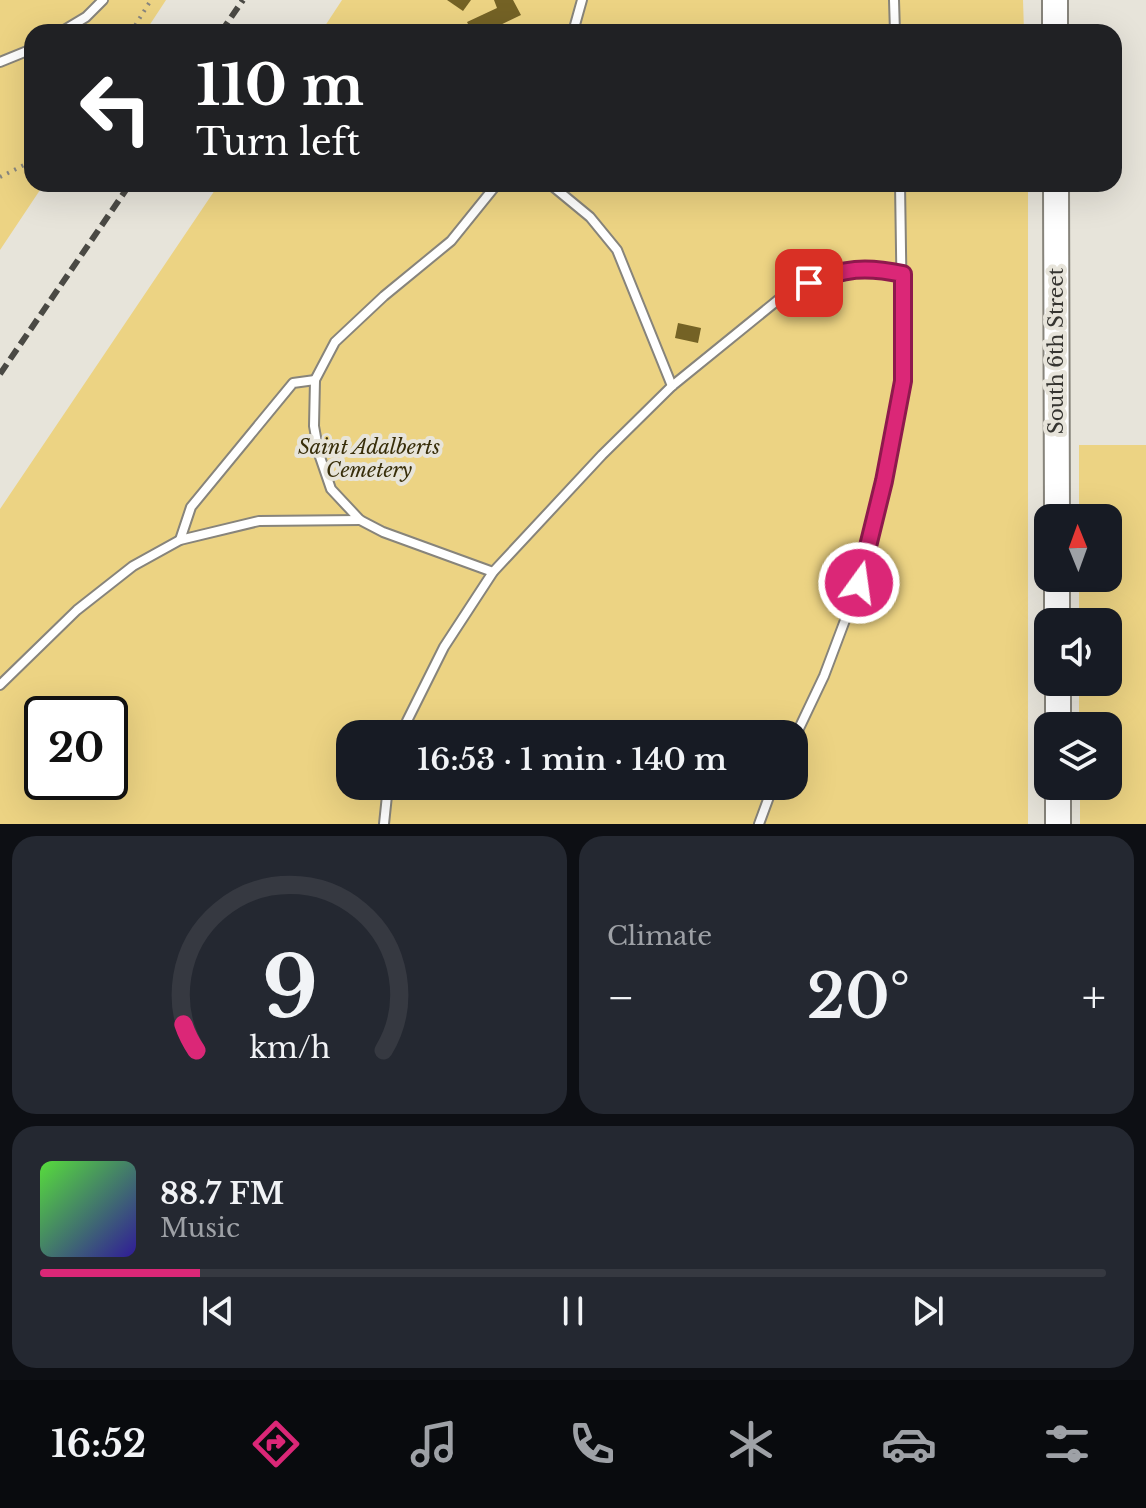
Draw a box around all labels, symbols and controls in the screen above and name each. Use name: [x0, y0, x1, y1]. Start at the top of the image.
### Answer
text: 110 m: [196, 51, 364, 120]
icon: left: [64, 56, 168, 160]
text: Turn left: [196, 120, 360, 165]
pin: [775, 249, 843, 317]
icon: arrive: [787, 261, 831, 305]
street label: South 6th Street: [1044, 267, 1068, 434]
park label: Saint Adalberts Cemetery: [298, 435, 440, 482]
north arrow: [1034, 504, 1122, 592]
map controls: [1034, 504, 1122, 800]
position arrow: [817, 541, 901, 625]
button: sound: [1034, 608, 1122, 696]
speed limit sign: 20: [24, 696, 128, 800]
button: layers: [1034, 712, 1122, 800]
text: 16:53 · 1 min · 140 m: [417, 741, 727, 778]
text: Climate: [607, 920, 712, 952]
text: 9: [261, 936, 318, 1039]
text: 20°: [807, 960, 910, 1034]
text: −: [607, 970, 635, 1025]
text: +: [1082, 970, 1106, 1025]
text: km/h: [249, 1030, 330, 1066]
text: 88.7 FM: [160, 1175, 284, 1212]
text: Music: [160, 1212, 240, 1244]
icon: previous: [196, 1289, 240, 1333]
icon: pause: [551, 1289, 595, 1333]
icon: next: [906, 1289, 950, 1333]
icon: directions: [248, 1416, 304, 1472]
icon: music: [406, 1416, 462, 1472]
icon: phone: [564, 1416, 620, 1472]
icon: climate: [723, 1416, 779, 1472]
icon: car: [881, 1416, 937, 1472]
icon: filters: [1039, 1416, 1095, 1472]
text: 16:52: [51, 1422, 146, 1467]

